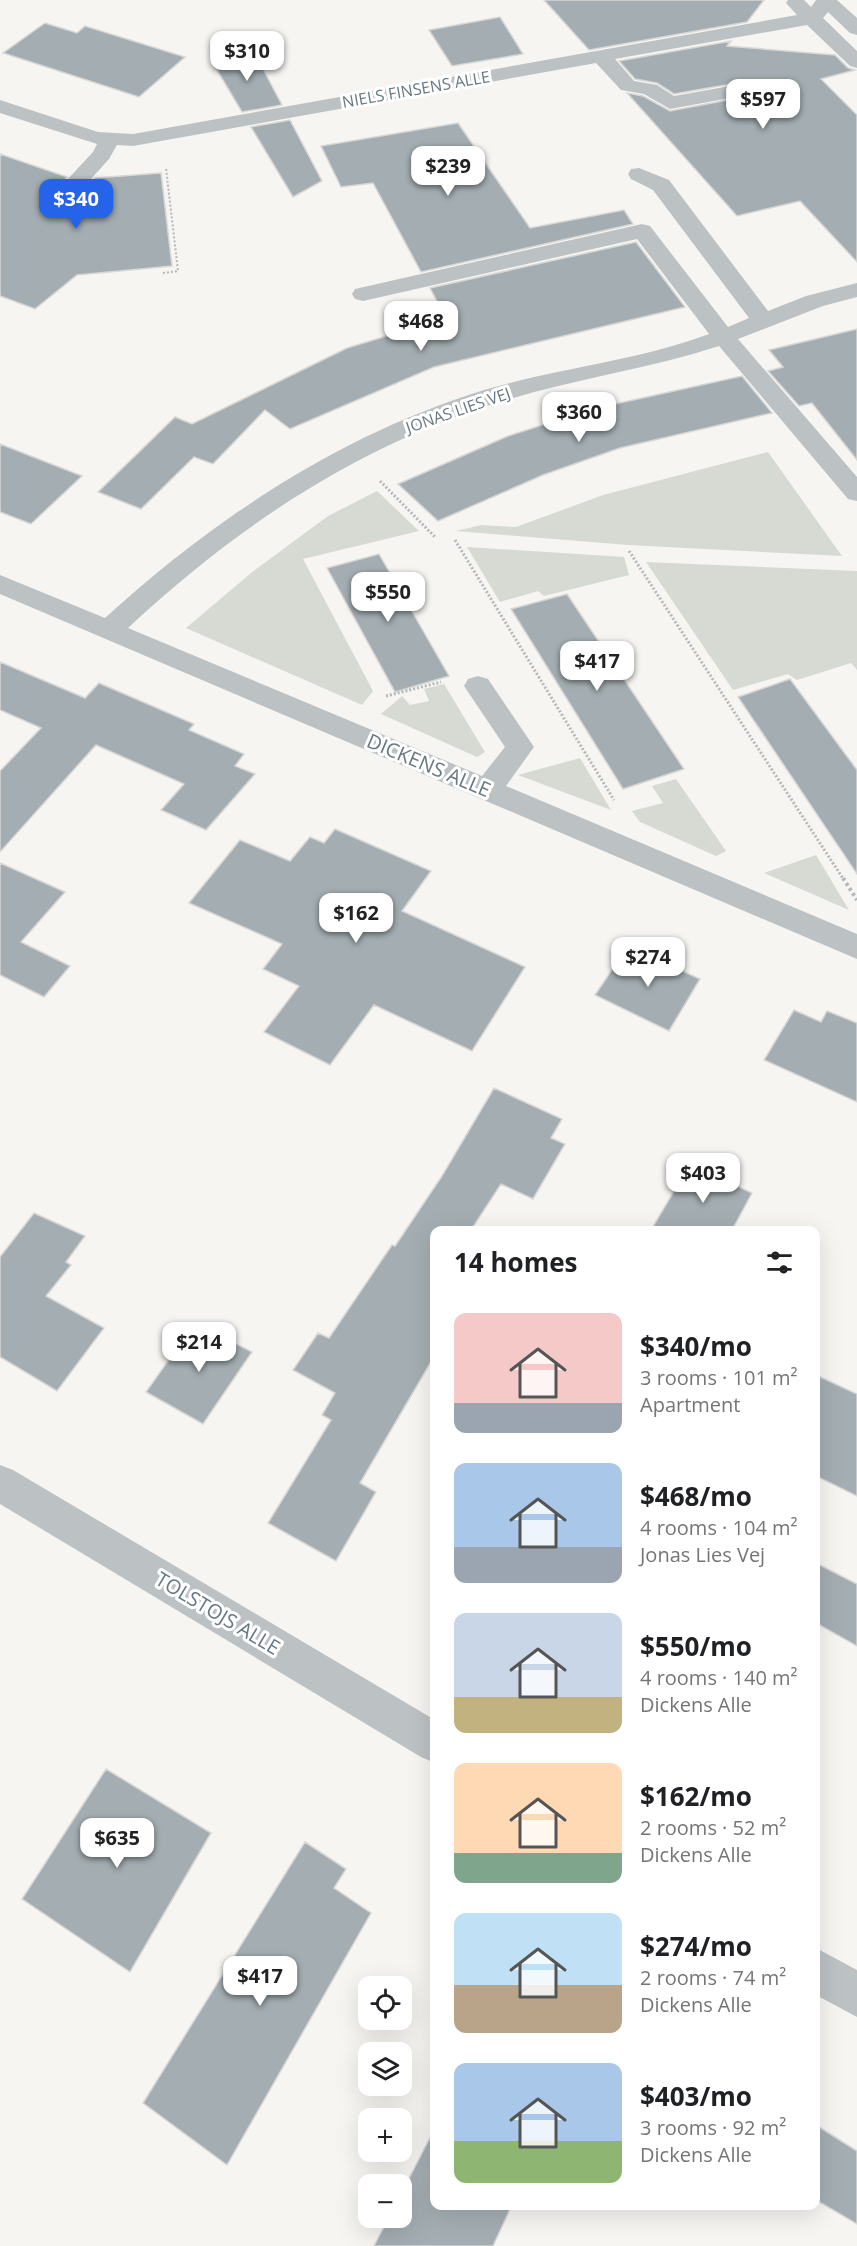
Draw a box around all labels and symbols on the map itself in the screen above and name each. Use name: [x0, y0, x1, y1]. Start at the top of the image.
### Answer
pin: $310: [211, 31, 283, 82]
street label: NIELS FINSENS ALLE: [340, 65, 492, 113]
pin: $597: [727, 79, 799, 130]
pin: $239: [412, 146, 484, 197]
pin: $340: [40, 179, 112, 230]
pin: $468: [385, 301, 457, 352]
street label: JONAS LIES VEJ: [401, 382, 513, 439]
pin: $360: [543, 392, 615, 443]
pin: $550: [352, 572, 424, 623]
pin: $417: [561, 641, 633, 692]
street label: DICKENS ALLE: [363, 727, 495, 803]
pin: $162: [320, 893, 392, 944]
pin: $274: [612, 937, 684, 988]
pin: $403: [667, 1153, 739, 1204]
pin: $214: [163, 1322, 235, 1373]
street label: TOLSTOJS ALLE: [151, 1565, 285, 1661]
pin: $635: [81, 1818, 153, 1869]
pin: $417: [224, 1956, 296, 2007]

